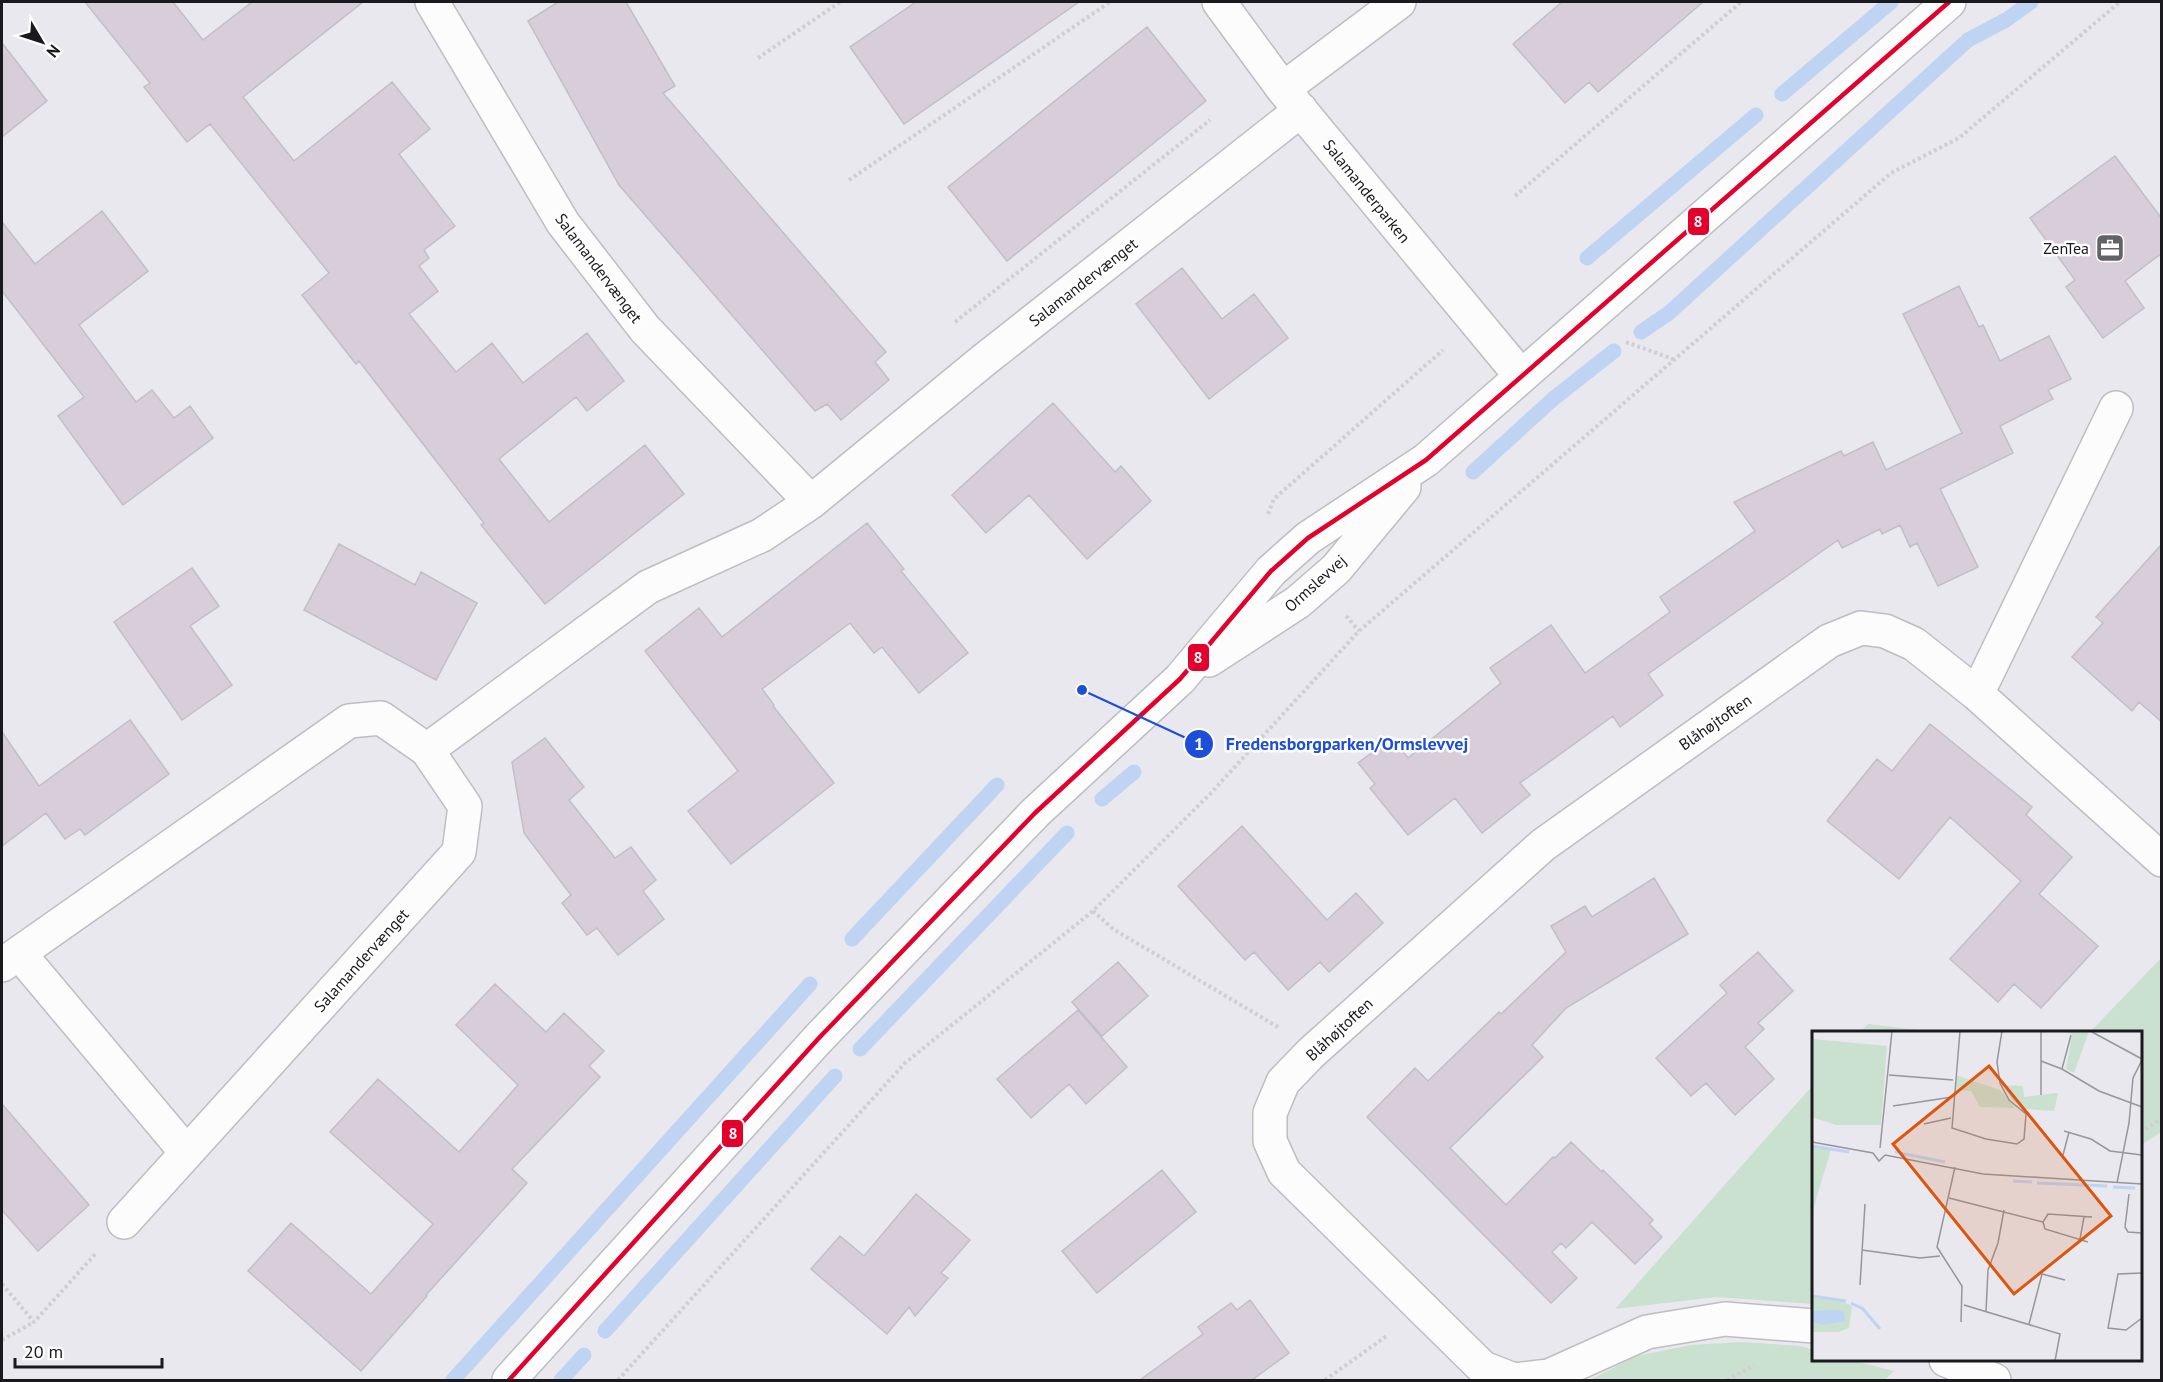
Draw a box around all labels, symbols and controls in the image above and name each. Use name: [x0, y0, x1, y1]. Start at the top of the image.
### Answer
north arrow: [12, 12, 72, 72]
text: N: [43, 41, 65, 62]
street label: Salamanderparken: [1319, 135, 1415, 247]
line badge: 8: [1687, 207, 1710, 236]
street label: Salamandervænget: [551, 209, 647, 327]
text: 8: [1693, 211, 1703, 231]
office icon: ZenTea: [2094, 232, 2126, 264]
street label: Salamandervænget: [1025, 233, 1142, 331]
place label: ZenTea: [2043, 238, 2089, 258]
street label: Ormslevvej: [1280, 550, 1350, 616]
line badge: 8: [1187, 643, 1210, 672]
text: 8: [1193, 647, 1203, 667]
street label: Blåhøjtoften: [1675, 690, 1755, 754]
callout: Fredensborgparken/Ormslevvej: [1184, 726, 1480, 762]
text: 1: [1194, 732, 1204, 755]
text: Fredensborgparken/Ormslevvej: [1226, 732, 1468, 755]
street label: Salamandervænget: [309, 904, 413, 1016]
street label: Blåhøjtoften: [1301, 993, 1377, 1065]
inset map: [1812, 1031, 2142, 1361]
line badge: 8: [721, 1119, 744, 1148]
text: 8: [728, 1123, 738, 1143]
scale bar: [15, 1331, 162, 1369]
text: 20 m: [24, 1340, 63, 1363]

